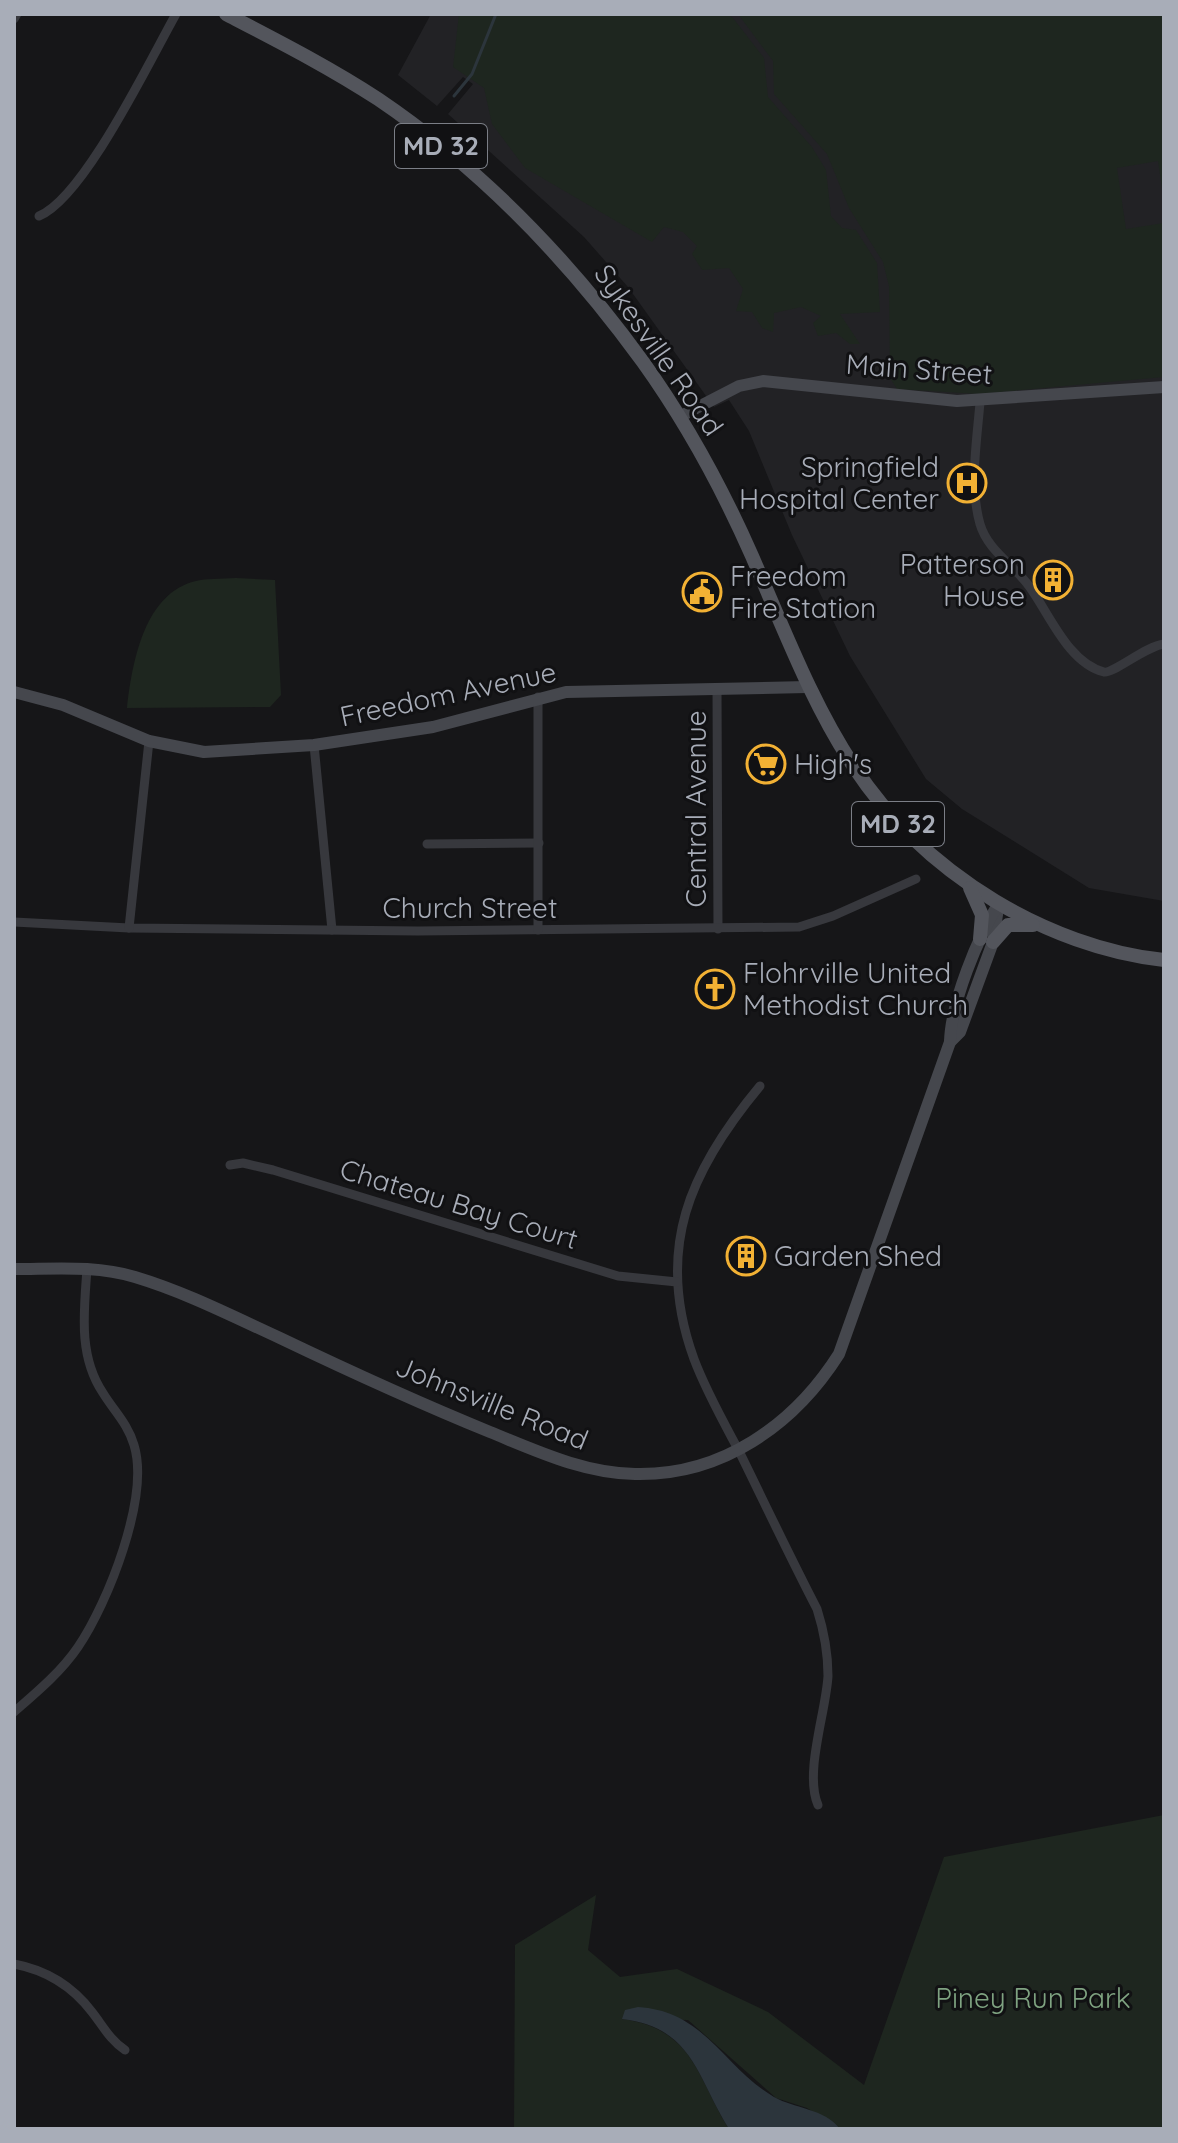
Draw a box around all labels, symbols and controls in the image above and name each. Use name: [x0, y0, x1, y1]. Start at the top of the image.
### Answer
road number: MD 32: [395, 124, 487, 168]
street label: Sykesville Road: [587, 257, 731, 442]
street label: Main Street: [845, 346, 993, 391]
place label: Springfield Hospital Center: [739, 449, 939, 516]
hospital icon: Springfield Hospital Center: [946, 462, 988, 504]
place label: Patterson House: [900, 546, 1025, 613]
place label: Freedom Fire Station: [730, 558, 876, 625]
building icon: Patterson House: [1032, 559, 1074, 601]
public building icon: Freedom Fire Station: [681, 571, 723, 613]
street label: Freedom Avenue: [337, 653, 559, 734]
street label: Central Avenue: [678, 710, 713, 908]
supermarket icon: High's: [745, 743, 787, 785]
place label: High's: [794, 746, 872, 781]
road number: MD 32: [852, 802, 944, 846]
street label: Church Street: [383, 890, 557, 925]
place label: Flohrville United Methodist Church: [743, 955, 968, 1022]
church icon: Flohrville United Methodist Church: [694, 968, 736, 1010]
street label: Chateau Bay Court: [336, 1151, 582, 1256]
building icon: Garden Shed: [725, 1235, 767, 1277]
place label: Garden Shed: [774, 1238, 942, 1273]
street label: Johnsville Road: [391, 1348, 594, 1457]
park label: Piney Run Park: [935, 1980, 1131, 2015]

